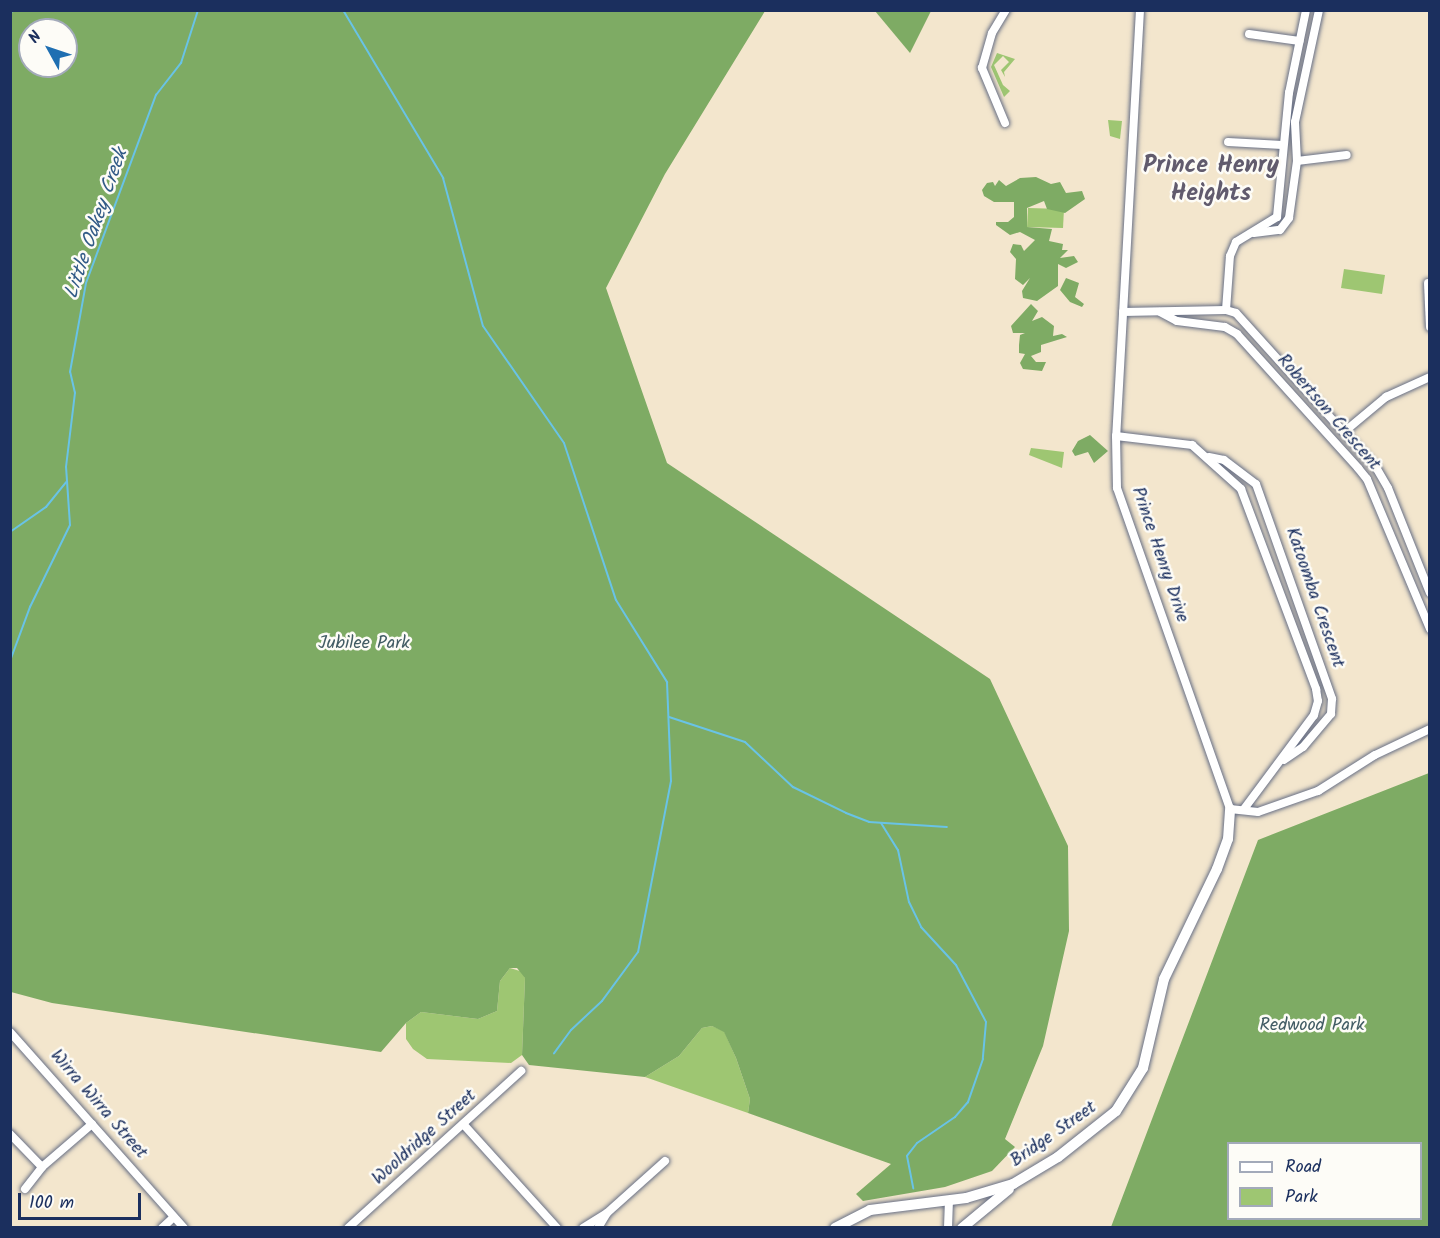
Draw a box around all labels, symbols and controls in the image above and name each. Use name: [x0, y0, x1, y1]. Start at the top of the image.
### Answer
north arrow: [18, 18, 78, 78]
text: N: [23, 25, 48, 49]
water label: Little Oakey Creek: [60, 146, 134, 302]
district label: Prince Henry Heights: [1143, 152, 1279, 208]
street label: Robertson Crescent: [1272, 350, 1384, 476]
street label: Prince Henry Drive: [1126, 484, 1192, 626]
street label: Katoomba Crescent: [1280, 525, 1348, 671]
park label: Jubilee Park: [318, 633, 410, 655]
park label: Redwood Park: [1260, 1015, 1364, 1037]
street label: Wirra Wirra Street: [45, 1046, 151, 1164]
street label: Wooldridge Street: [369, 1086, 481, 1190]
street label: Bridge Street: [1007, 1097, 1101, 1173]
legend: [1227, 1142, 1422, 1220]
text: Road: [1285, 1153, 1321, 1182]
scale bar: [21, 1181, 144, 1219]
text: Park: [1285, 1183, 1318, 1212]
text: 100 m: [29, 1189, 74, 1218]

